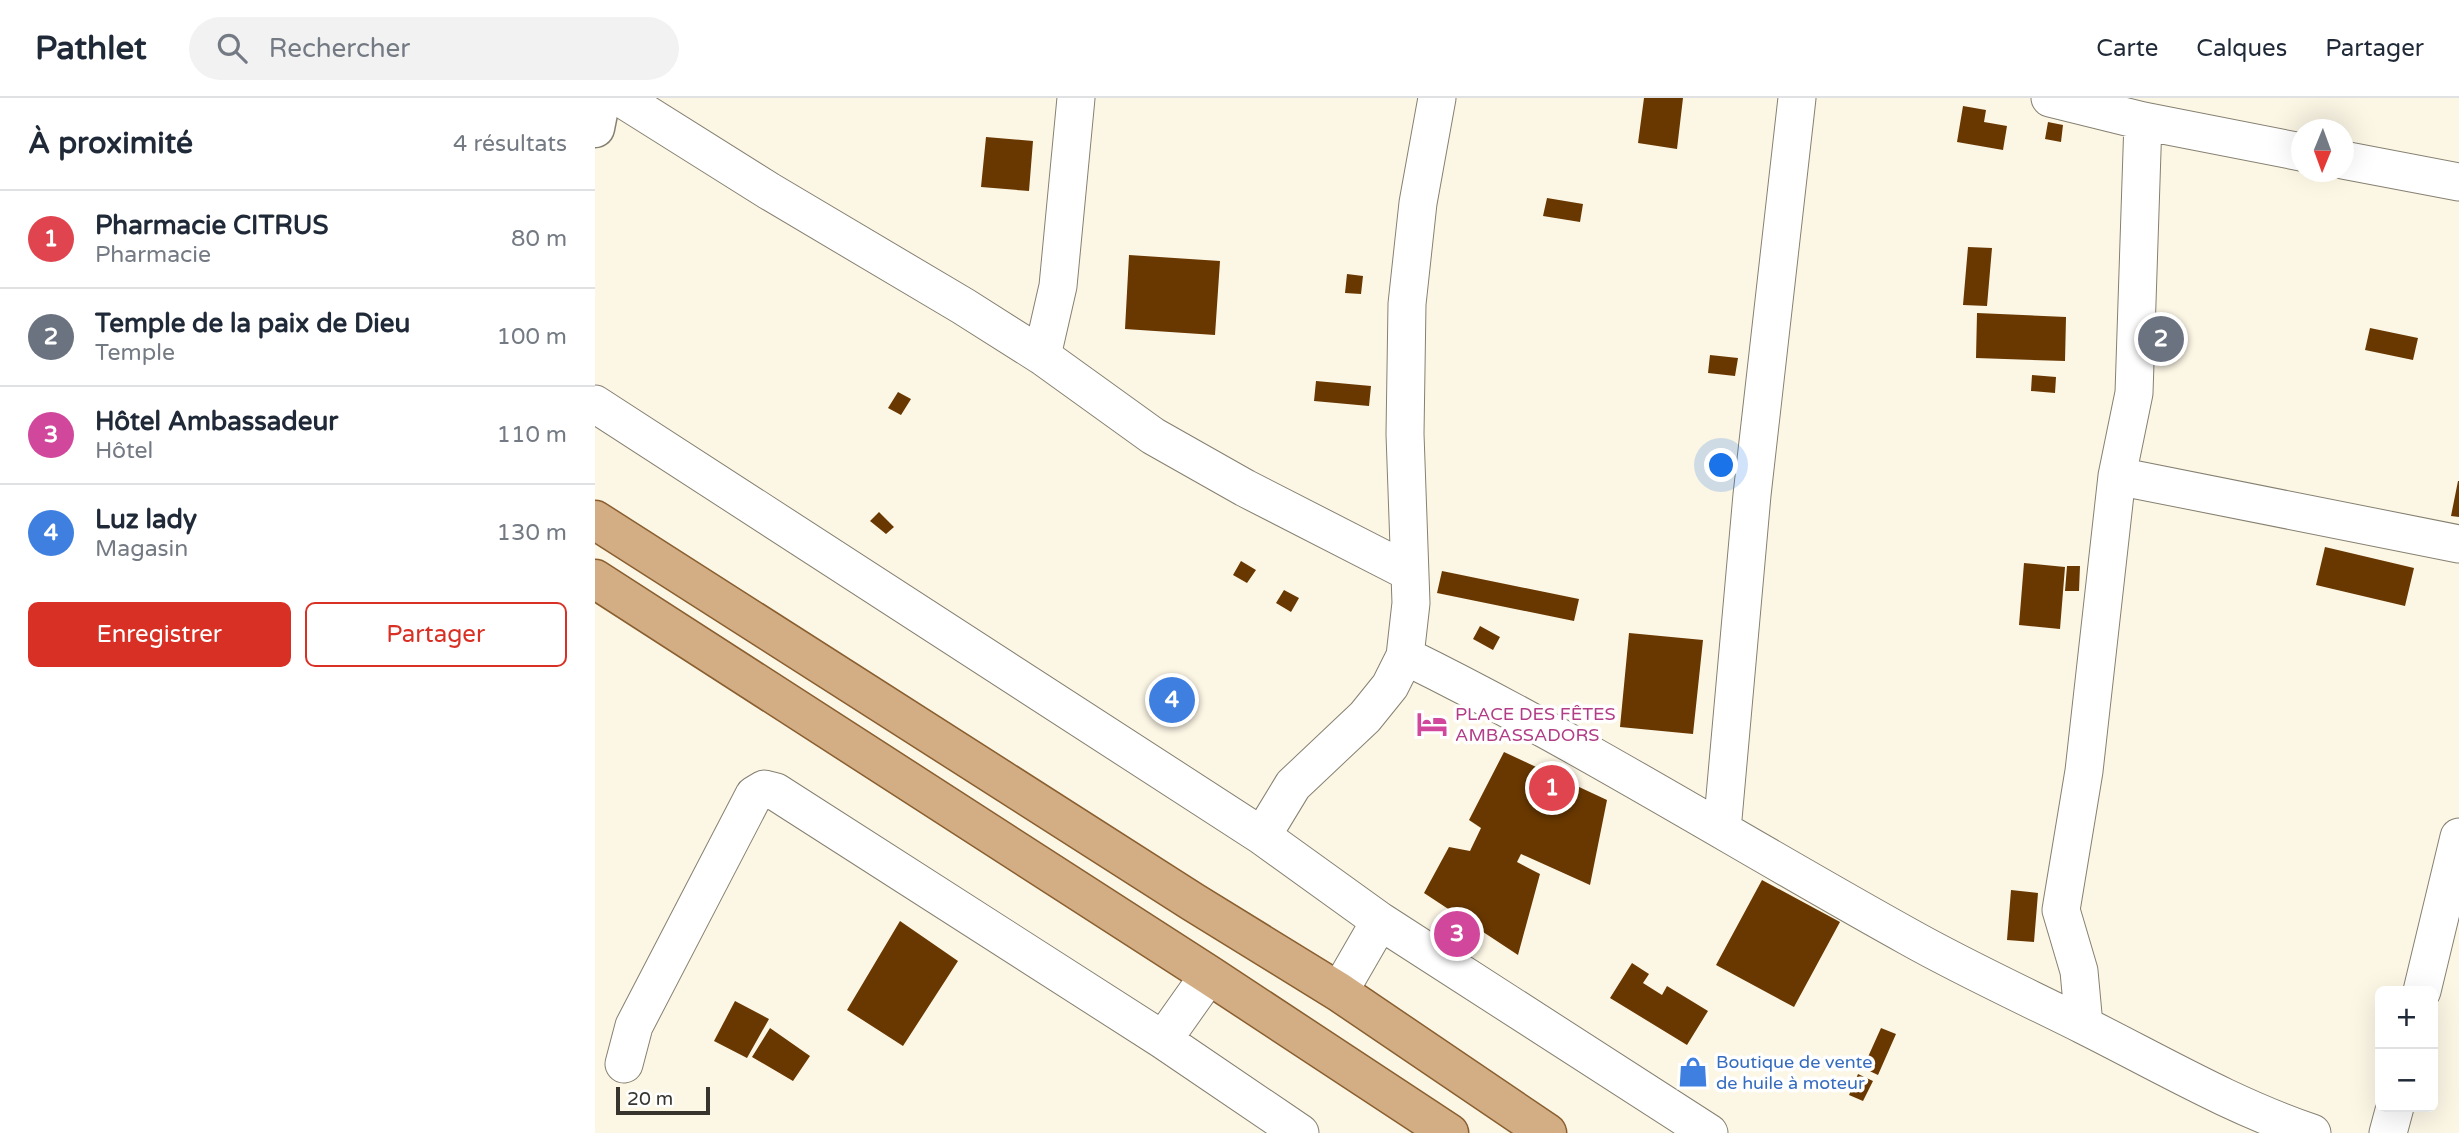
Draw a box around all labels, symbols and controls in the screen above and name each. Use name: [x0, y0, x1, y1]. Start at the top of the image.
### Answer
search box: [189, 17, 679, 80]
text: Pathlet: [35, 29, 147, 68]
icon: search: [213, 29, 251, 67]
text: Rechercher: [269, 33, 410, 64]
text: Carte: [2096, 34, 2158, 63]
text: Calques: [2196, 34, 2287, 63]
text: Partager: [2325, 34, 2424, 63]
north arrow: [2291, 119, 2354, 182]
text: À proximité: [28, 125, 193, 162]
text: 4 résultats: [453, 130, 567, 158]
text: Pharmacie CITRUS: [95, 210, 329, 241]
text: 1: [44, 225, 58, 253]
text: 80 m: [511, 225, 567, 253]
text: Pharmacie: [95, 241, 211, 269]
text: Temple de la paix de Dieu: [95, 308, 410, 339]
pin: 2: [2138, 313, 2184, 365]
text: 2: [44, 323, 58, 351]
text: 100 m: [497, 323, 567, 351]
text: Temple: [95, 339, 175, 367]
text: Hôtel Ambassadeur: [95, 406, 338, 437]
text: 3: [44, 421, 58, 449]
text: 110 m: [497, 421, 567, 449]
text: Hôtel: [95, 437, 153, 465]
your location: [1704, 448, 1738, 482]
text: Luz lady: [95, 504, 197, 535]
text: 4: [44, 519, 58, 547]
text: 130 m: [497, 519, 567, 547]
text: Magasin: [95, 535, 188, 563]
button: Enregistrer: [28, 602, 291, 667]
button: Partager: [305, 602, 567, 667]
pin: 4: [1149, 674, 1195, 726]
place label: PLACE DES FÊTES AMBASSADORS: [1455, 703, 1616, 746]
hotel icon: PLACE DES FÊTES AMBASSADORS: [1415, 707, 1449, 741]
pin: 1: [1529, 762, 1575, 814]
pin: 3: [1434, 908, 1480, 960]
map controls: [2375, 986, 2438, 1112]
button: +: [2375, 986, 2438, 1049]
button: −: [2375, 1049, 2438, 1112]
place label: Boutique de vente de huile à moteur: [1716, 1051, 1872, 1094]
shop icon: Boutique de vente de huile à moteur: [1676, 1055, 1710, 1089]
scale bar: [616, 1084, 711, 1116]
text: 20 m: [627, 1088, 673, 1110]

